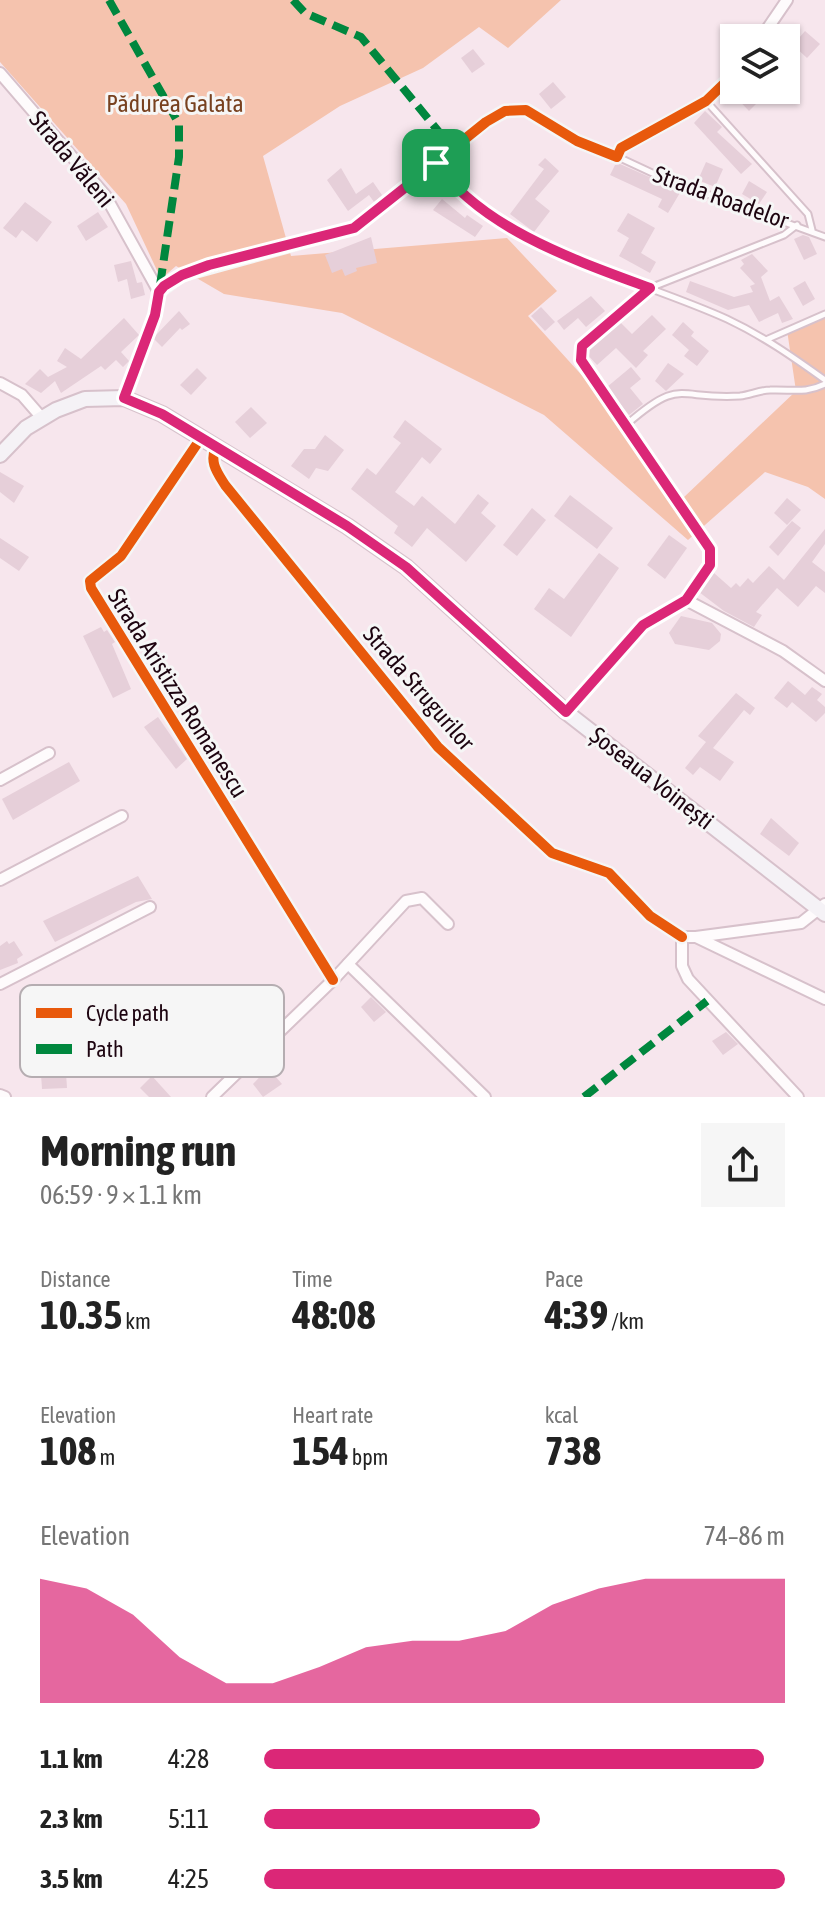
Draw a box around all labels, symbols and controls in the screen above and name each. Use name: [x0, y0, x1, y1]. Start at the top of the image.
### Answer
map controls: [720, 24, 800, 104]
button: layers: [720, 24, 800, 104]
park label: Pădurea Galata: [106, 90, 244, 117]
street label: Strada Văleni: [24, 106, 120, 212]
pin: [402, 129, 470, 197]
icon: arrive: [414, 141, 458, 185]
street label: Strada Roadelor: [650, 160, 793, 234]
street label: Strada Aristizza Romanescu: [103, 584, 253, 802]
street label: Strada Strugurilor: [358, 621, 481, 756]
street label: Șoseaua Voinești: [585, 721, 719, 835]
legend: [20, 985, 284, 1077]
text: Cycle path: [86, 1000, 169, 1026]
text: Path: [86, 1036, 124, 1062]
button: share: [701, 1123, 785, 1207]
text: Morning run: [40, 1125, 236, 1175]
text: 06:59 · 9 × 1.1 km: [40, 1180, 202, 1210]
text: Distance: [40, 1266, 111, 1292]
text: Time: [292, 1266, 332, 1292]
text: Pace: [545, 1266, 583, 1292]
text: 10.35: [40, 1292, 122, 1337]
text: 48:08: [292, 1292, 375, 1337]
text: 4:39: [545, 1292, 608, 1337]
text: km: [122, 1308, 151, 1334]
text: /km: [608, 1308, 644, 1334]
text: Elevation: [40, 1402, 116, 1428]
text: Heart rate: [292, 1402, 373, 1428]
text: kcal: [545, 1402, 578, 1428]
text: 108: [40, 1428, 96, 1473]
text: 154: [292, 1428, 349, 1473]
text: 738: [545, 1428, 601, 1473]
text: m: [96, 1444, 115, 1470]
text: bpm: [349, 1444, 388, 1470]
text: Elevation: [40, 1521, 130, 1551]
text: 74–86 m: [703, 1521, 785, 1551]
text: 1.1 km: [40, 1744, 103, 1774]
text: 4:28: [168, 1744, 209, 1774]
text: 2.3 km: [40, 1804, 103, 1834]
text: 5:11: [168, 1804, 209, 1834]
text: 3.5 km: [40, 1864, 103, 1894]
text: 4:25: [168, 1864, 209, 1894]

